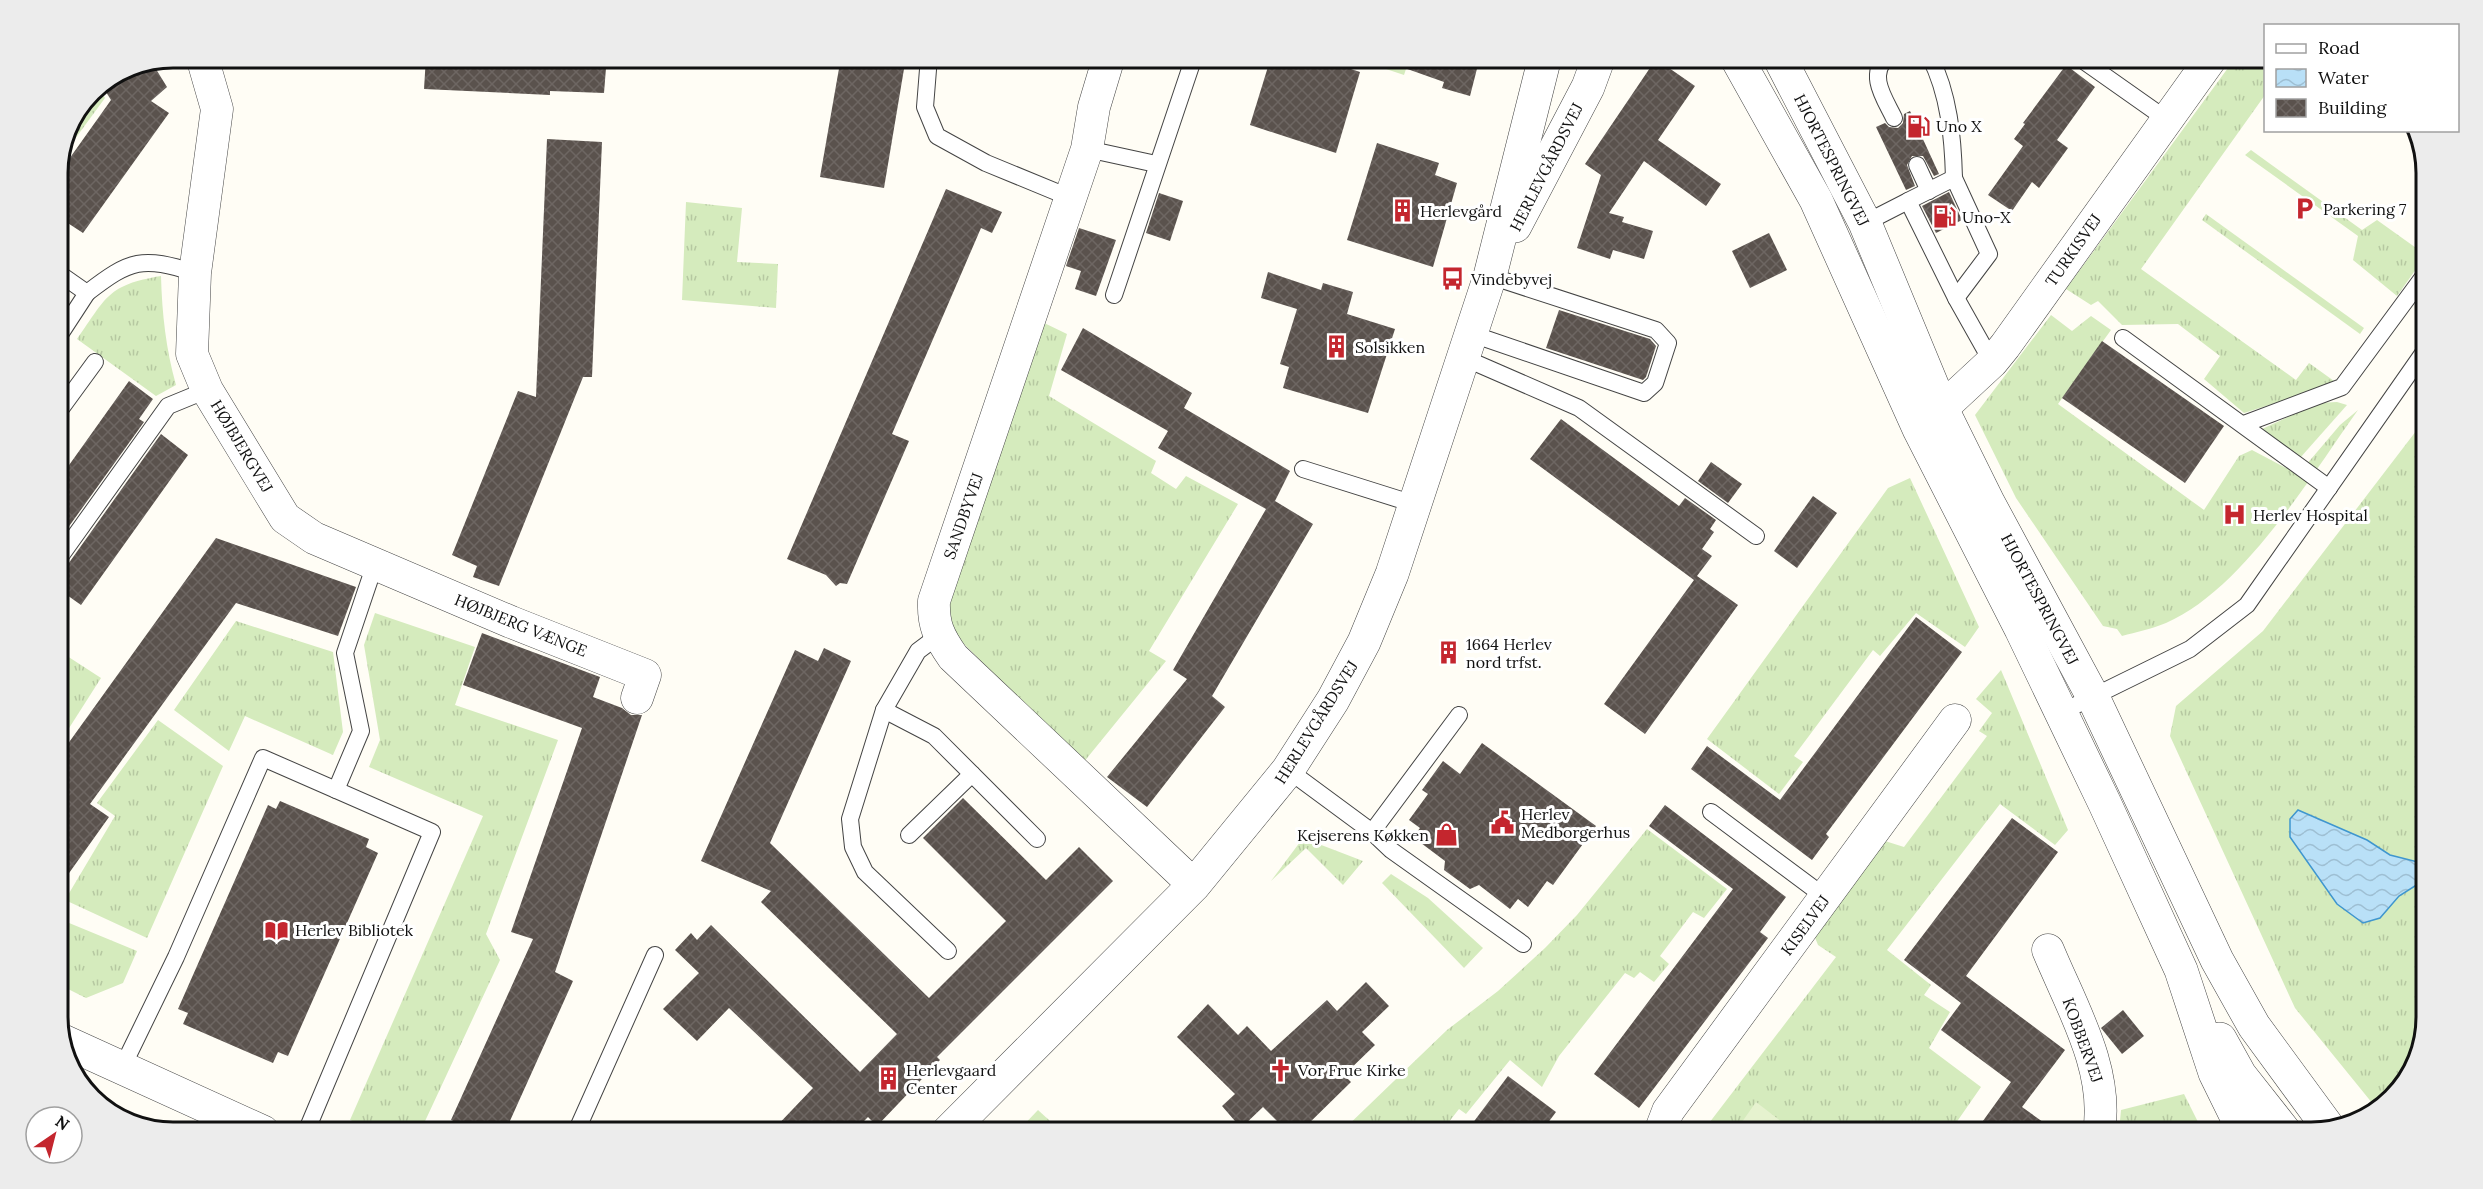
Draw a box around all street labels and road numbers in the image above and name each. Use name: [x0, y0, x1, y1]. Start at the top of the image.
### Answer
street label: HJORTESPRINGVEJ: [1790, 91, 1874, 230]
street label: HERLEVGÅRDSVEJ: [1505, 99, 1587, 235]
street label: TURKISVEJ: [2041, 210, 2105, 290]
street label: HØJBJERGVEJ: [206, 396, 278, 496]
street label: SANDBYVEJ: [939, 470, 987, 562]
street label: HJORTESPRINGVEJ: [1997, 530, 2083, 668]
street label: HØJBJERG VÆNGE: [452, 589, 590, 661]
street label: HERLEVGÅRDSVEJ: [1270, 657, 1362, 787]
street label: KISELVEJ: [1776, 891, 1834, 959]
street label: KOBBERVEJ: [2058, 995, 2108, 1085]

